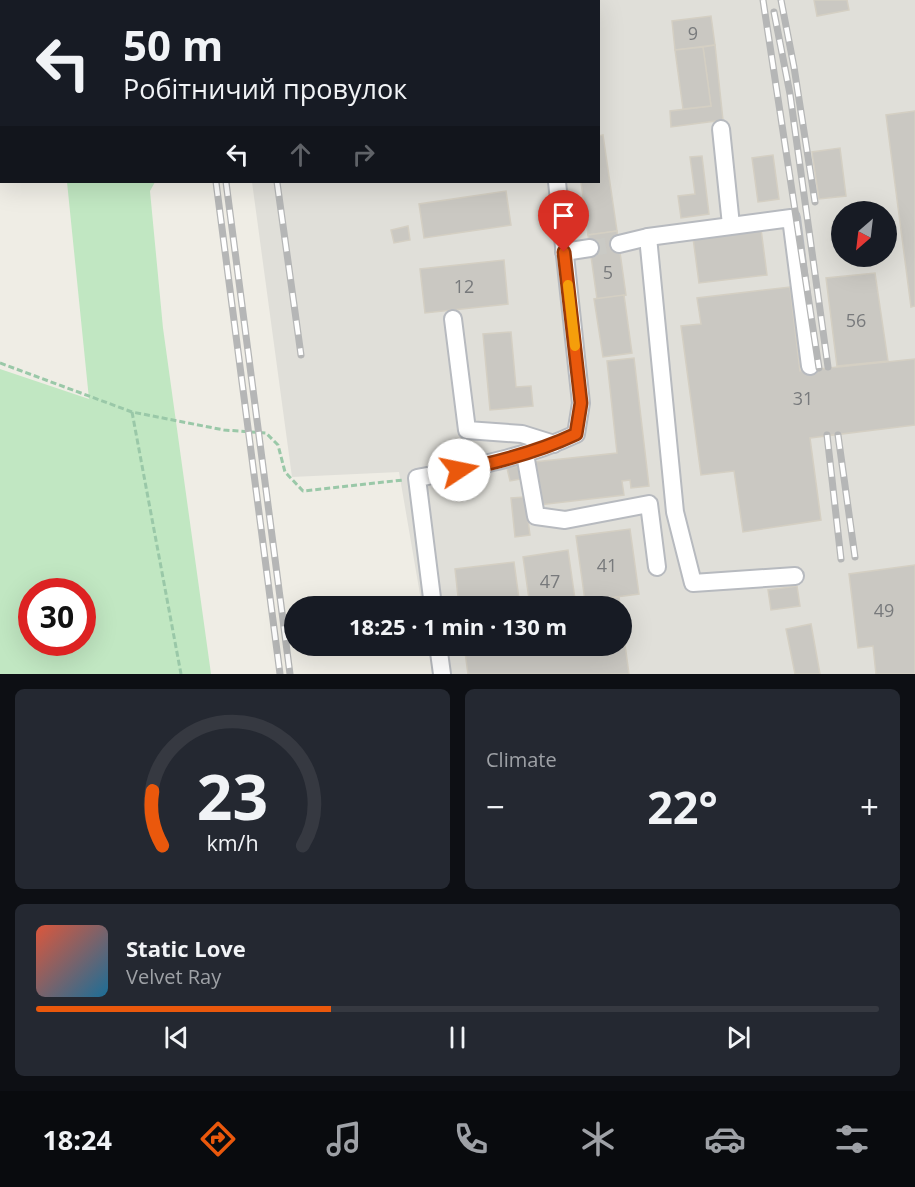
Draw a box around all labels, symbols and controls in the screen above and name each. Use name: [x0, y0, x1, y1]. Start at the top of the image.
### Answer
text: 50 m: [123, 16, 223, 73]
house number: 9: [688, 21, 698, 45]
icon: left: [24, 24, 102, 102]
text: Робітничий провулок: [123, 70, 407, 107]
icon: left: [221, 138, 254, 171]
icon: ahead: [284, 138, 317, 171]
icon: right: [347, 138, 380, 171]
pin: [538, 190, 589, 252]
icon: arrive: [547, 199, 580, 232]
north arrow: [831, 201, 897, 267]
map controls: [831, 201, 897, 267]
house number: 5: [603, 260, 613, 284]
house number: 12: [454, 274, 474, 298]
house number: 56: [846, 308, 866, 332]
house number: 31: [793, 386, 813, 410]
position arrow: [427, 438, 491, 502]
house number: 41: [597, 553, 617, 577]
house number: 47: [540, 569, 560, 593]
speed limit sign: 30: [18, 578, 96, 656]
house number: 49: [874, 598, 894, 622]
text: 18:25 · 1 min · 130 m: [349, 611, 567, 641]
text: Climate: [486, 746, 557, 773]
text: 23: [197, 753, 268, 838]
text: 22°: [647, 776, 718, 837]
text: −: [486, 784, 505, 829]
text: +: [860, 784, 879, 829]
text: km/h: [206, 828, 259, 857]
text: Static Love: [126, 933, 246, 963]
text: Velvet Ray: [126, 963, 221, 990]
icon: previous: [160, 1021, 193, 1054]
icon: pause: [441, 1021, 474, 1054]
icon: next: [722, 1021, 755, 1054]
icon: directions: [197, 1118, 239, 1160]
icon: music: [323, 1118, 365, 1160]
icon: phone: [450, 1118, 492, 1160]
icon: climate: [577, 1118, 619, 1160]
icon: car: [704, 1118, 746, 1160]
icon: filters: [831, 1118, 873, 1160]
text: 18:24: [42, 1121, 112, 1158]

